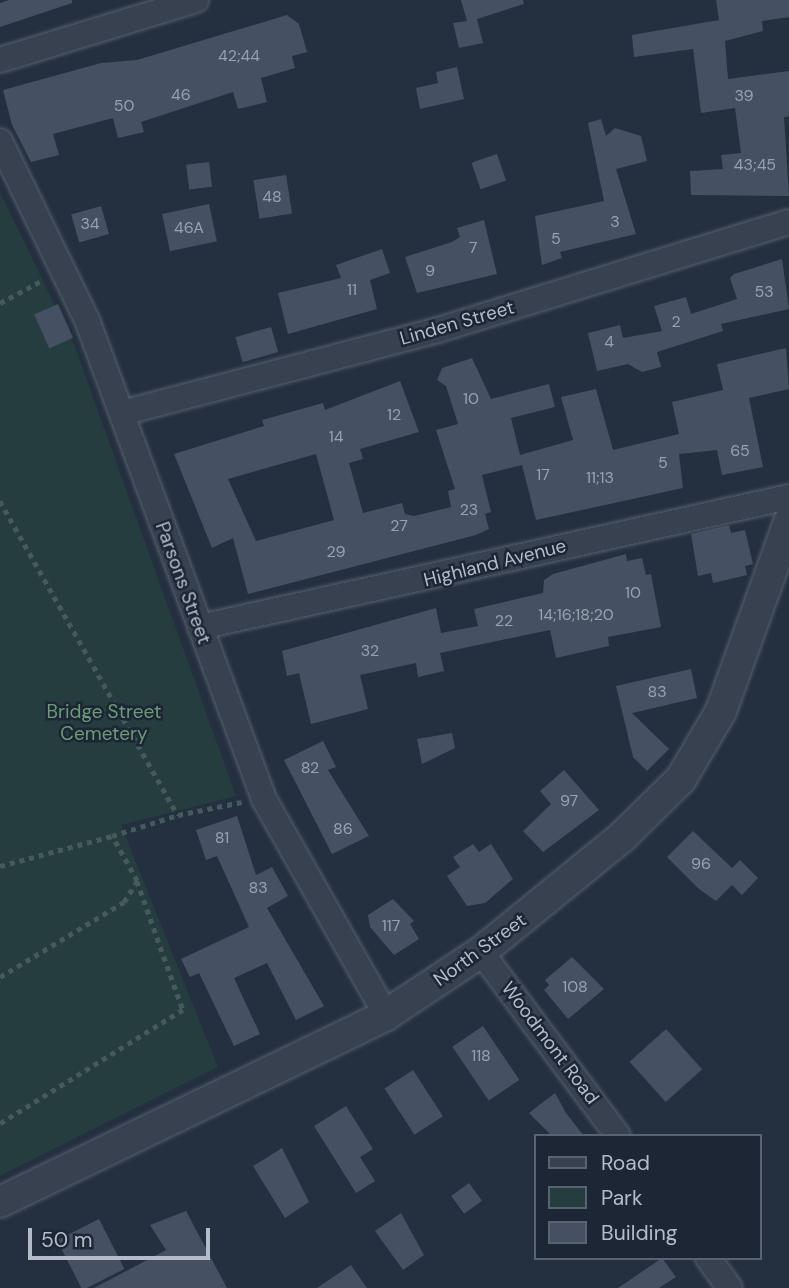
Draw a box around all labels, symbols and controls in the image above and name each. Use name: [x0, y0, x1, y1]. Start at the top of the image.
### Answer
house number: 42;44: [218, 46, 260, 66]
house number: 46: [171, 85, 191, 105]
house number: 39: [734, 86, 754, 106]
house number: 50: [114, 96, 134, 116]
house number: 43;45: [734, 155, 776, 175]
house number: 48: [262, 187, 282, 207]
house number: 3: [610, 212, 620, 232]
house number: 34: [80, 214, 100, 234]
house number: 46A: [174, 218, 204, 238]
house number: 5: [551, 229, 561, 249]
house number: 7: [469, 238, 477, 258]
house number: 9: [425, 261, 435, 281]
house number: 11: [347, 280, 357, 300]
house number: 53: [754, 282, 774, 302]
street label: Linden Street: [397, 296, 517, 350]
house number: 2: [671, 312, 681, 332]
house number: 4: [604, 332, 614, 352]
house number: 10: [463, 389, 479, 409]
house number: 12: [387, 405, 401, 425]
house number: 14: [329, 427, 343, 447]
house number: 65: [730, 441, 750, 461]
house number: 5: [658, 453, 668, 473]
house number: 17: [536, 465, 550, 485]
house number: 11;13: [586, 468, 614, 488]
house number: 23: [460, 500, 478, 520]
house number: 27: [390, 516, 408, 536]
street label: Parsons Street: [150, 519, 216, 647]
street label: Highland Avenue: [421, 534, 569, 592]
house number: 29: [326, 542, 346, 562]
house number: 10: [625, 583, 641, 603]
house number: 14;16;18;20: [538, 605, 614, 625]
house number: 22: [495, 611, 513, 631]
house number: 32: [361, 641, 379, 661]
house number: 83: [647, 682, 667, 702]
park label: Bridge Street Cemetery: [47, 701, 161, 745]
house number: 82: [301, 758, 319, 778]
house number: 97: [560, 791, 578, 811]
house number: 86: [333, 819, 353, 839]
house number: 81: [215, 828, 229, 848]
house number: 96: [691, 854, 711, 874]
house number: 83: [248, 878, 268, 898]
street label: North Street: [429, 909, 531, 991]
house number: 117: [382, 916, 400, 936]
street label: Woodmont Road: [496, 977, 604, 1109]
house number: 108: [562, 977, 588, 997]
house number: 118: [471, 1046, 491, 1066]
legend: [534, 1134, 761, 1260]
text: Road: [601, 1149, 650, 1177]
text: Park: [601, 1184, 642, 1212]
scale bar: [32, 1214, 214, 1258]
text: Building: [601, 1219, 677, 1247]
text: 50 m: [41, 1226, 92, 1254]

